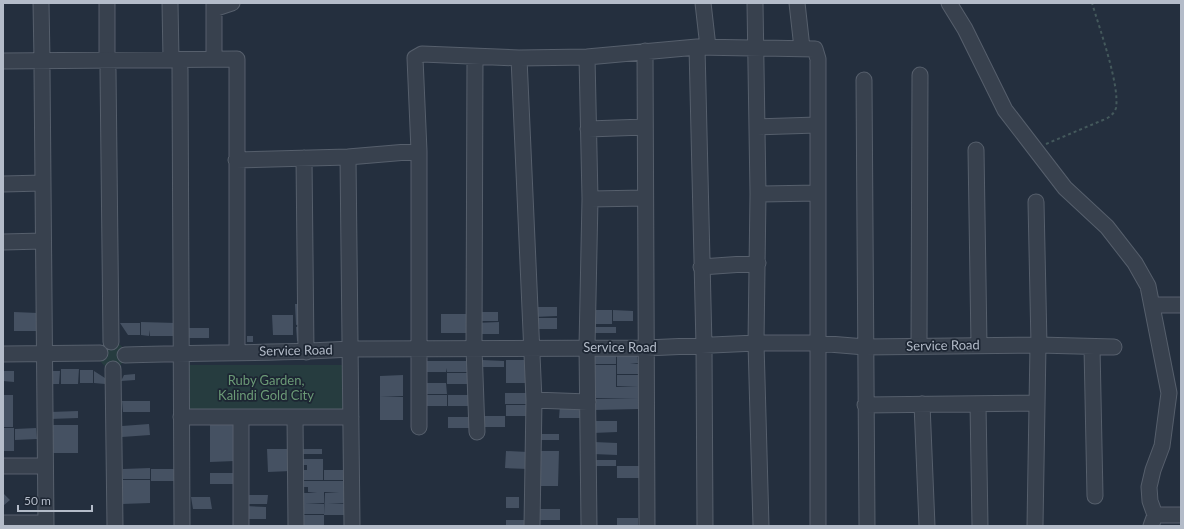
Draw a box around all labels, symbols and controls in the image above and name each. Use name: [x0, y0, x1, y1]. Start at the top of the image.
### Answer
street label: Service Road: [906, 336, 980, 354]
street label: Service Road: [583, 339, 657, 355]
street label: Service Road: [259, 341, 333, 359]
park label: Ruby Garden, Kalindi Gold City: [218, 372, 314, 403]
scale bar: [18, 487, 92, 513]
text: 50 m: [24, 493, 51, 508]

